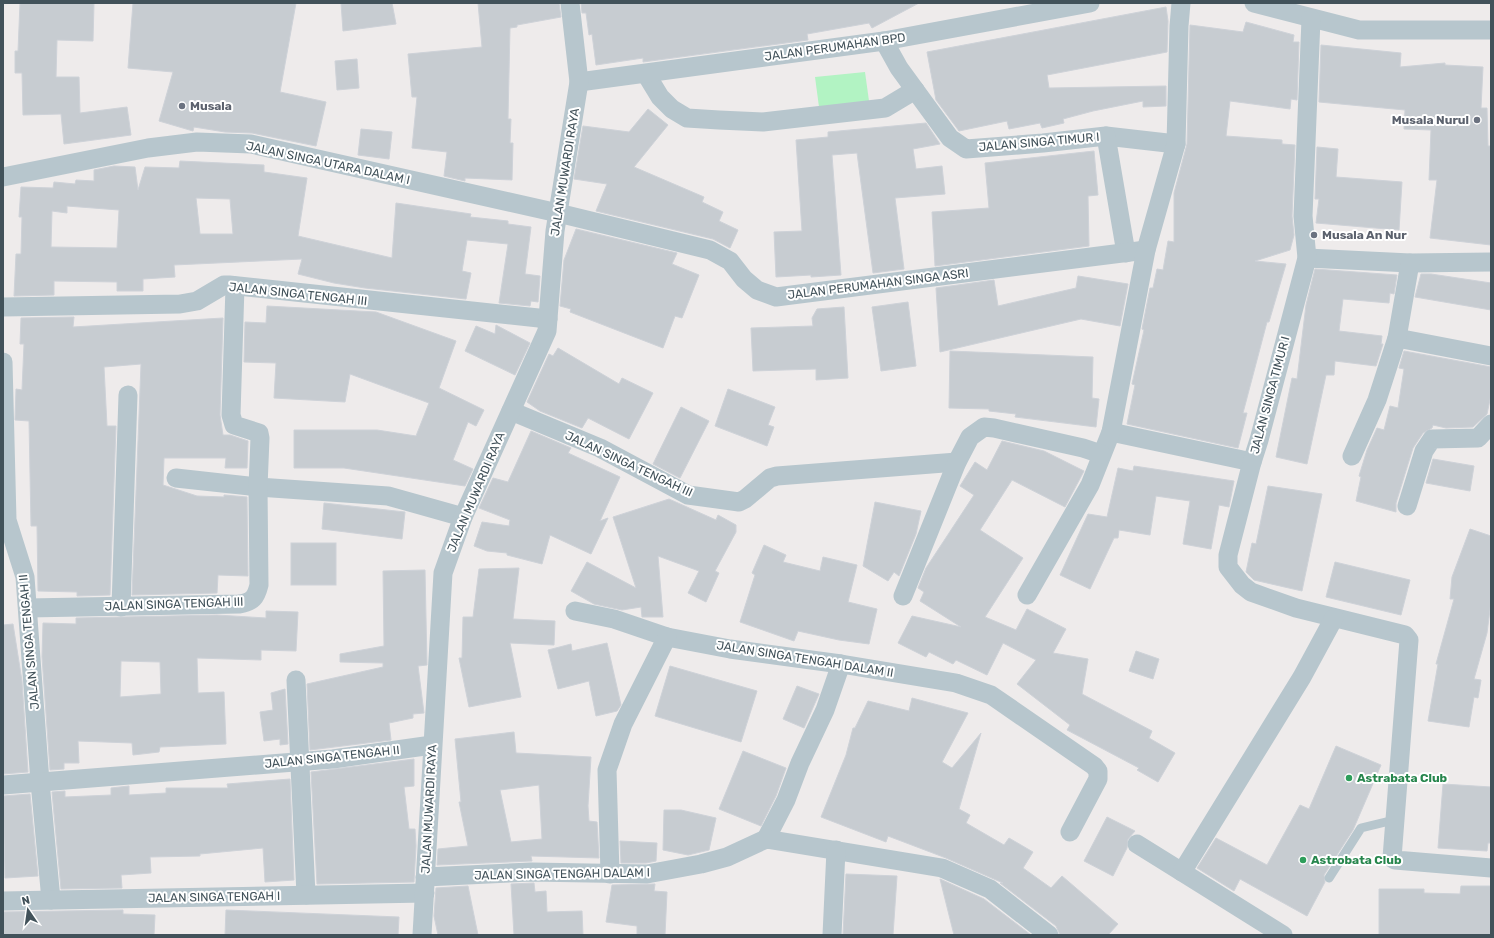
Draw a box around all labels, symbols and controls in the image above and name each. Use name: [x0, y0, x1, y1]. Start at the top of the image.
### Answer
street label: JALAN PERUMAHAN BPD: [764, 30, 906, 64]
place label: Musala: [190, 99, 232, 113]
marker: Musala: [177, 101, 187, 111]
street label: JALAN MUWARDI RAYA: [548, 107, 582, 237]
place label: Musala Nurul: [1392, 113, 1469, 127]
marker: Musala Nurul: [1472, 115, 1482, 125]
street label: JALAN SINGA TIMUR I: [978, 130, 1100, 154]
street label: JALAN SINGA UTARA DALAM I: [245, 139, 411, 187]
place label: Musala An Nur: [1322, 228, 1407, 242]
marker: Musala An Nur: [1309, 230, 1319, 240]
street label: JALAN PERUMAHAN SINGA ASRI: [787, 266, 969, 302]
street label: JALAN SINGA TENGAH III: [228, 280, 368, 308]
street label: JALAN SINGA TIMUR I: [1248, 335, 1292, 455]
street label: JALAN SINGA TENGAH III: [563, 428, 695, 500]
street label: JALAN MUWARDI RAYA: [444, 430, 508, 554]
street label: JALAN SINGA TENGAH II: [16, 574, 42, 710]
street label: JALAN SINGA TENGAH III: [104, 595, 244, 613]
street label: JALAN SINGA TENGAH DALAM II: [715, 638, 895, 680]
street label: JALAN SINGA TENGAH II: [264, 743, 400, 771]
street label: JALAN MUWARDI RAYA: [419, 744, 439, 874]
place label: Astrabata Club: [1357, 771, 1448, 785]
marker: Astrabata Club: [1344, 773, 1354, 783]
place label: Astrobata Club: [1311, 853, 1402, 867]
marker: Astrobata Club: [1298, 855, 1308, 865]
street label: JALAN SINGA TENGAH DALAM I: [474, 865, 650, 883]
street label: JALAN SINGA TENGAH I: [148, 889, 280, 905]
north arrow: [8, 890, 48, 930]
text: N: [21, 894, 31, 908]

